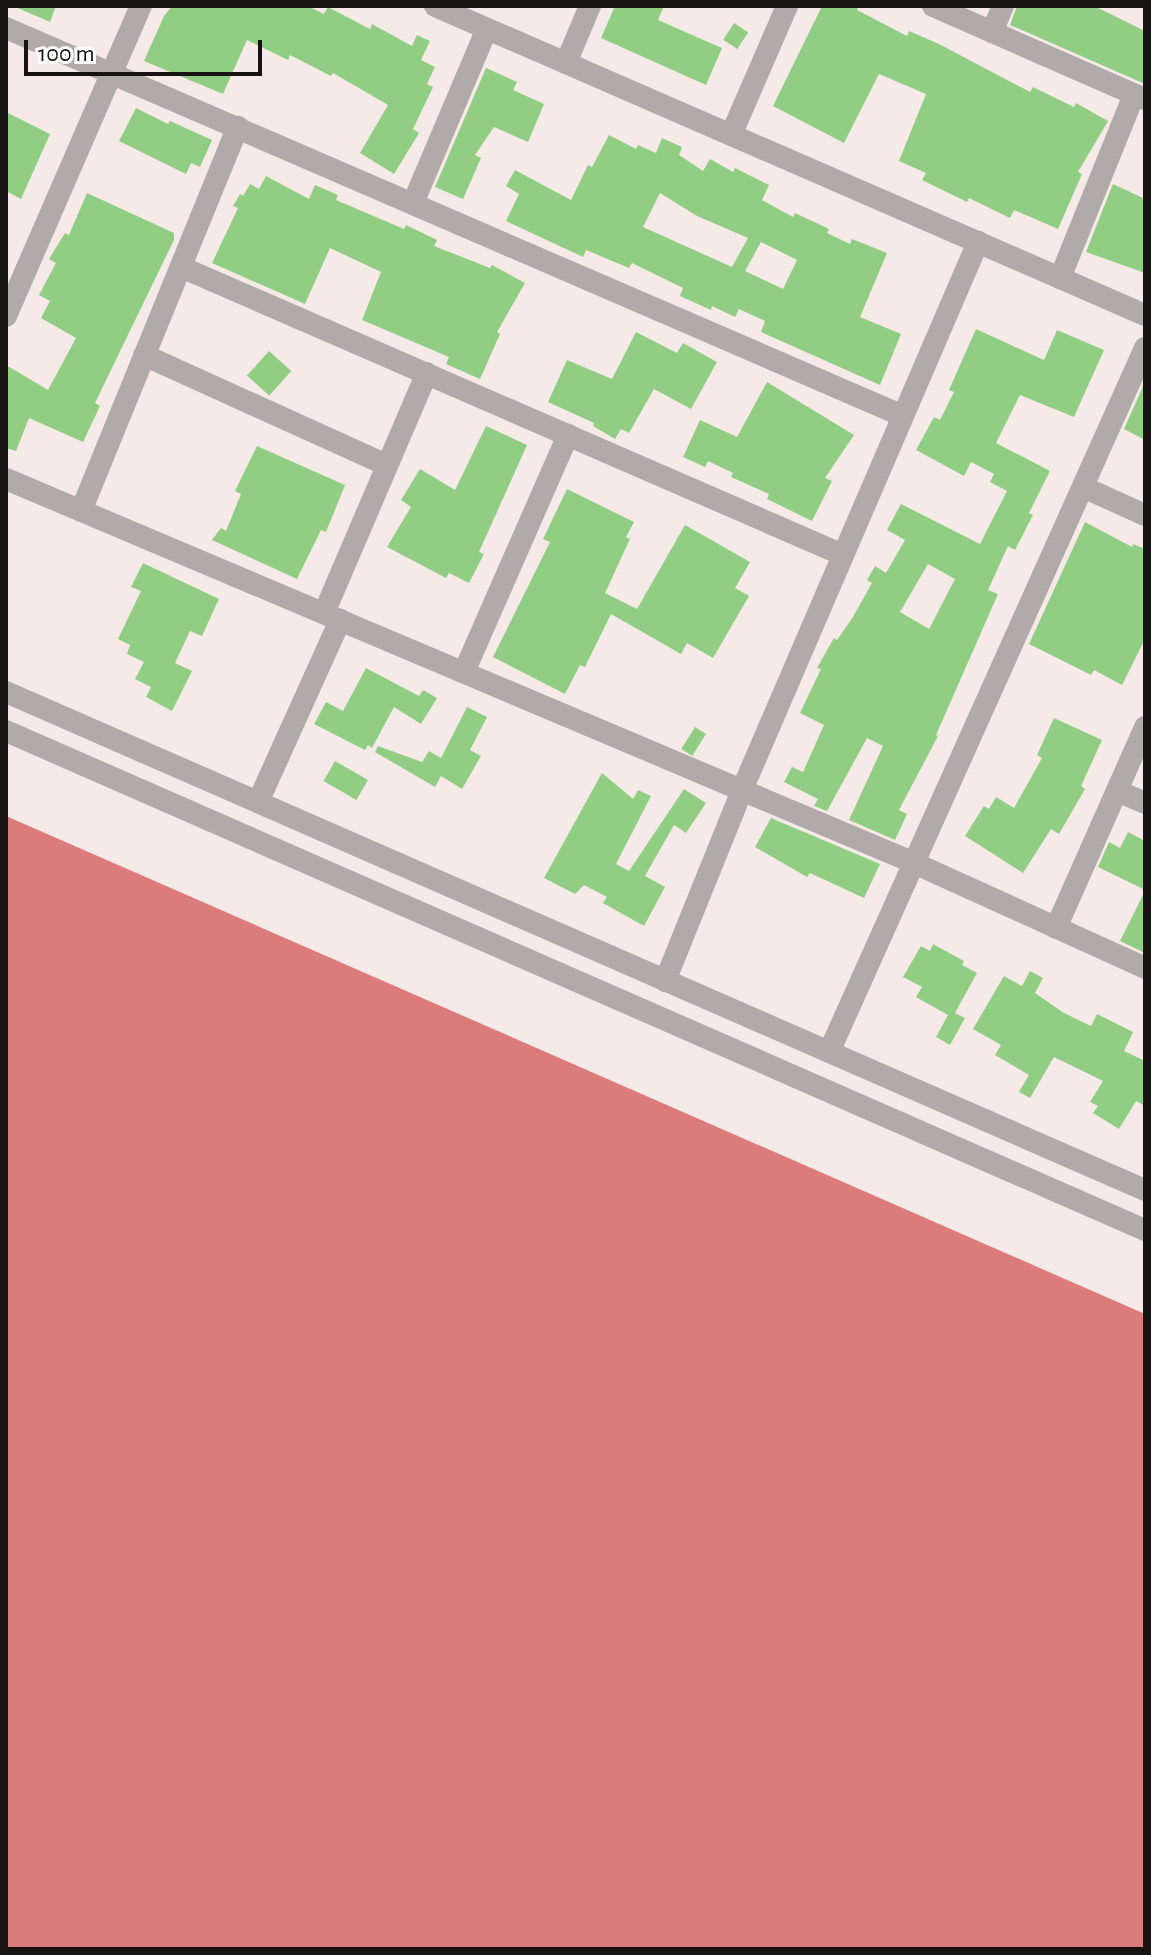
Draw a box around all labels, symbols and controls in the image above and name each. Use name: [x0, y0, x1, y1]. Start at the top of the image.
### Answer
scale bar: [28, 24, 266, 74]
text: 100 m: [38, 42, 95, 66]

